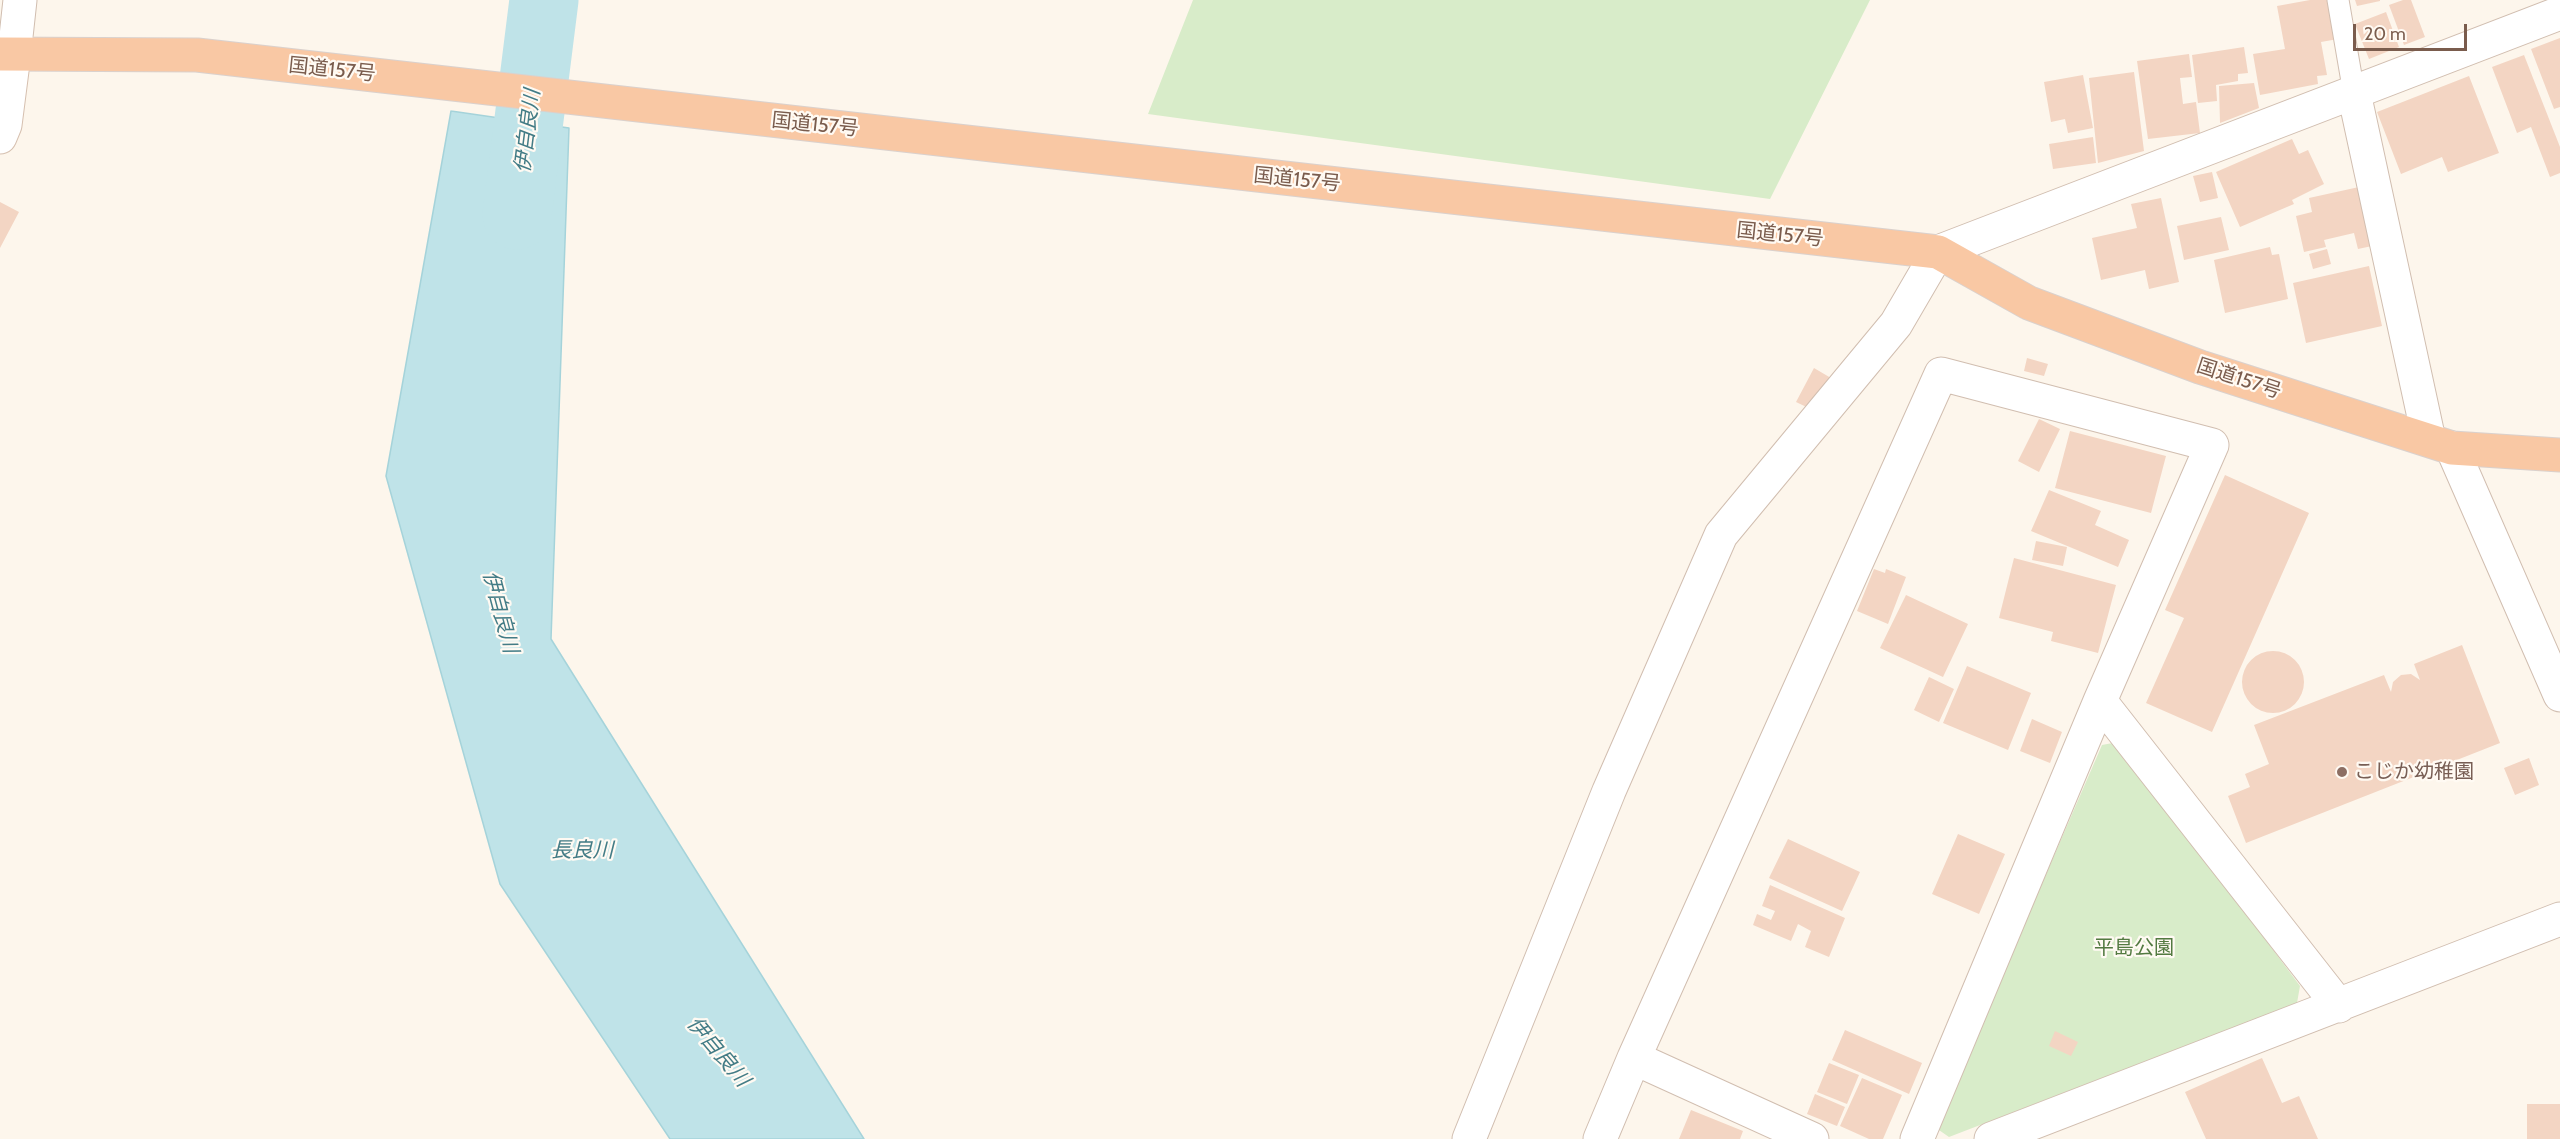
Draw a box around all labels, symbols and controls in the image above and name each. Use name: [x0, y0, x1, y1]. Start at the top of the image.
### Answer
scale bar: [2356, 12, 2470, 50]
text: 20 m: [2364, 23, 2406, 45]
street label: 国道157号: [287, 53, 377, 87]
water label: 伊自良川: [510, 88, 546, 174]
street label: 国道157号: [770, 108, 860, 142]
street label: 国道157号: [1252, 163, 1342, 197]
street label: 国道157号: [1735, 218, 1825, 252]
street label: 国道157号: [2194, 354, 2284, 404]
water label: 伊自良川: [477, 568, 523, 656]
place label: こじか幼稚園: [2354, 760, 2474, 784]
marker: こじか幼稚園: [2335, 765, 2349, 779]
water label: 長良川: [551, 838, 613, 864]
park label: 平島公園: [2094, 936, 2174, 960]
water label: 伊自良川: [681, 1012, 755, 1092]

